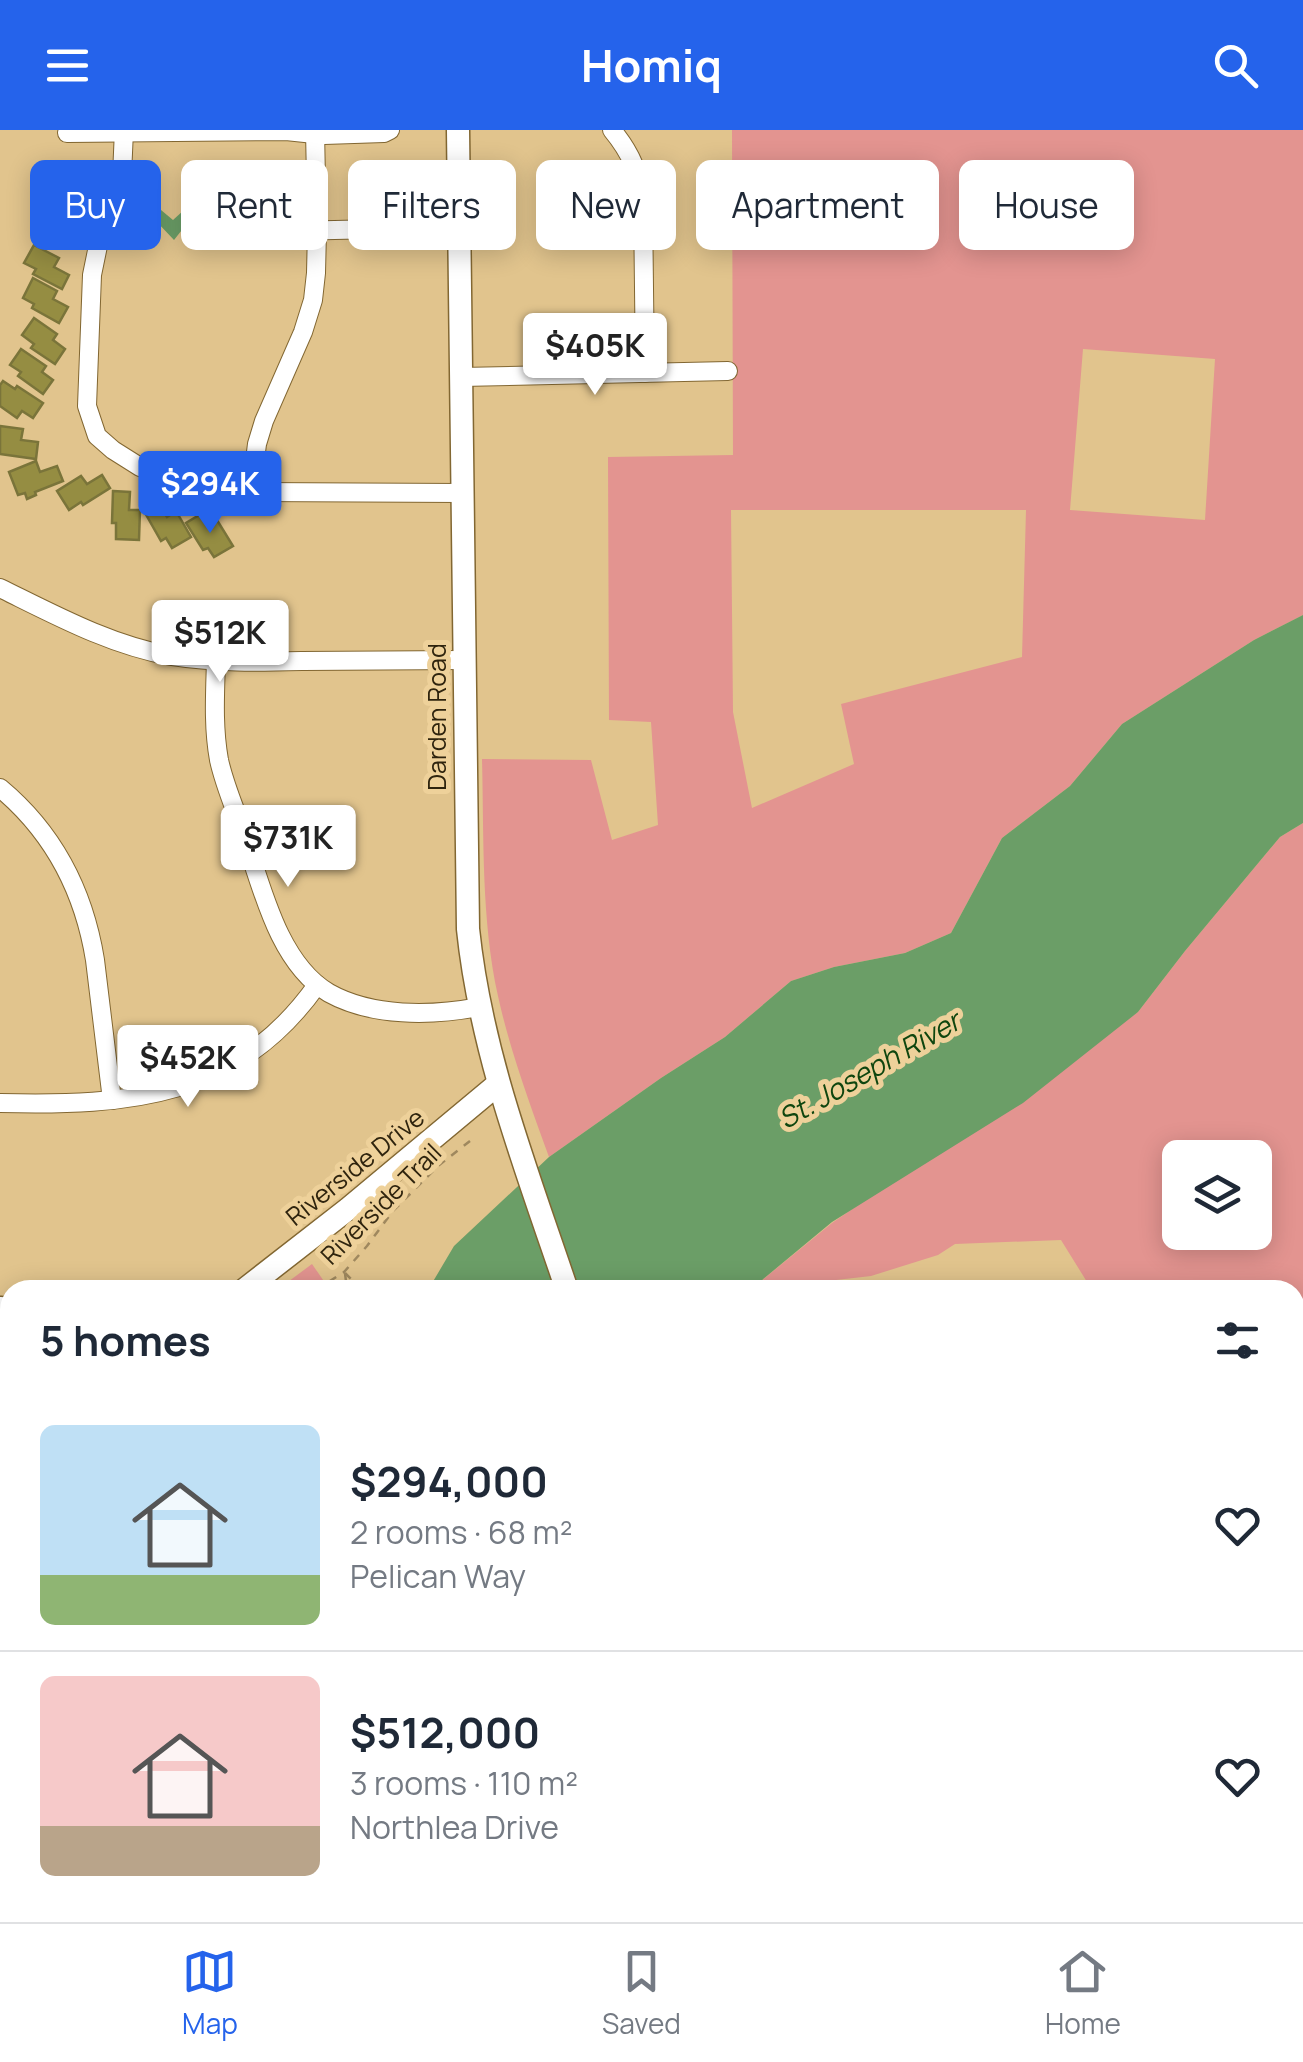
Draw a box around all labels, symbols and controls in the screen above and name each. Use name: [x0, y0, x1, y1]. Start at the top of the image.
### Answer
text: Homiq: [581, 34, 722, 96]
icon: menu: [40, 38, 95, 93]
icon: search: [1208, 38, 1263, 93]
chip: Buy: [30, 160, 161, 250]
chip: Rent: [181, 160, 328, 250]
chip: Filters: [348, 160, 516, 250]
chip: New: [536, 160, 676, 250]
chip: Apartment: [696, 160, 939, 250]
chip: House: [959, 160, 1134, 250]
pin: $405K: [525, 313, 665, 398]
text: $405K: [545, 323, 645, 367]
pin: $294K: [140, 451, 280, 536]
text: $294K: [160, 461, 260, 505]
pin: $512K: [150, 600, 290, 685]
text: $512K: [174, 610, 266, 654]
street label: Darden Road: [419, 643, 454, 791]
pin: $731K: [218, 805, 358, 890]
text: $731K: [243, 815, 333, 859]
water label: St. Joseph River: [771, 1000, 970, 1137]
pin: $452K: [118, 1025, 258, 1110]
text: $452K: [139, 1035, 237, 1079]
street label: Riverside Drive: [278, 1100, 431, 1233]
street label: Riverside Trail: [312, 1135, 449, 1272]
map controls: [1162, 1140, 1272, 1250]
button: layers: [1162, 1140, 1272, 1250]
text: 5 homes: [40, 1311, 211, 1369]
icon: filters: [1210, 1313, 1265, 1368]
text: $294,000: [350, 1452, 548, 1510]
icon: home: [120, 1465, 240, 1585]
icon: heart: [1210, 1498, 1265, 1553]
text: 2 rooms · 68 m²: [350, 1510, 572, 1554]
text: Pelican Way: [350, 1554, 526, 1598]
text: $512,000: [350, 1703, 540, 1761]
icon: home: [120, 1716, 240, 1836]
icon: heart: [1210, 1749, 1265, 1804]
text: 3 rooms · 110 m²: [350, 1761, 578, 1805]
text: Northlea Drive: [350, 1805, 559, 1849]
tab: Map: [182, 1944, 238, 2042]
tab: Saved: [602, 1944, 681, 2042]
tab: Home: [1045, 1944, 1121, 2042]

